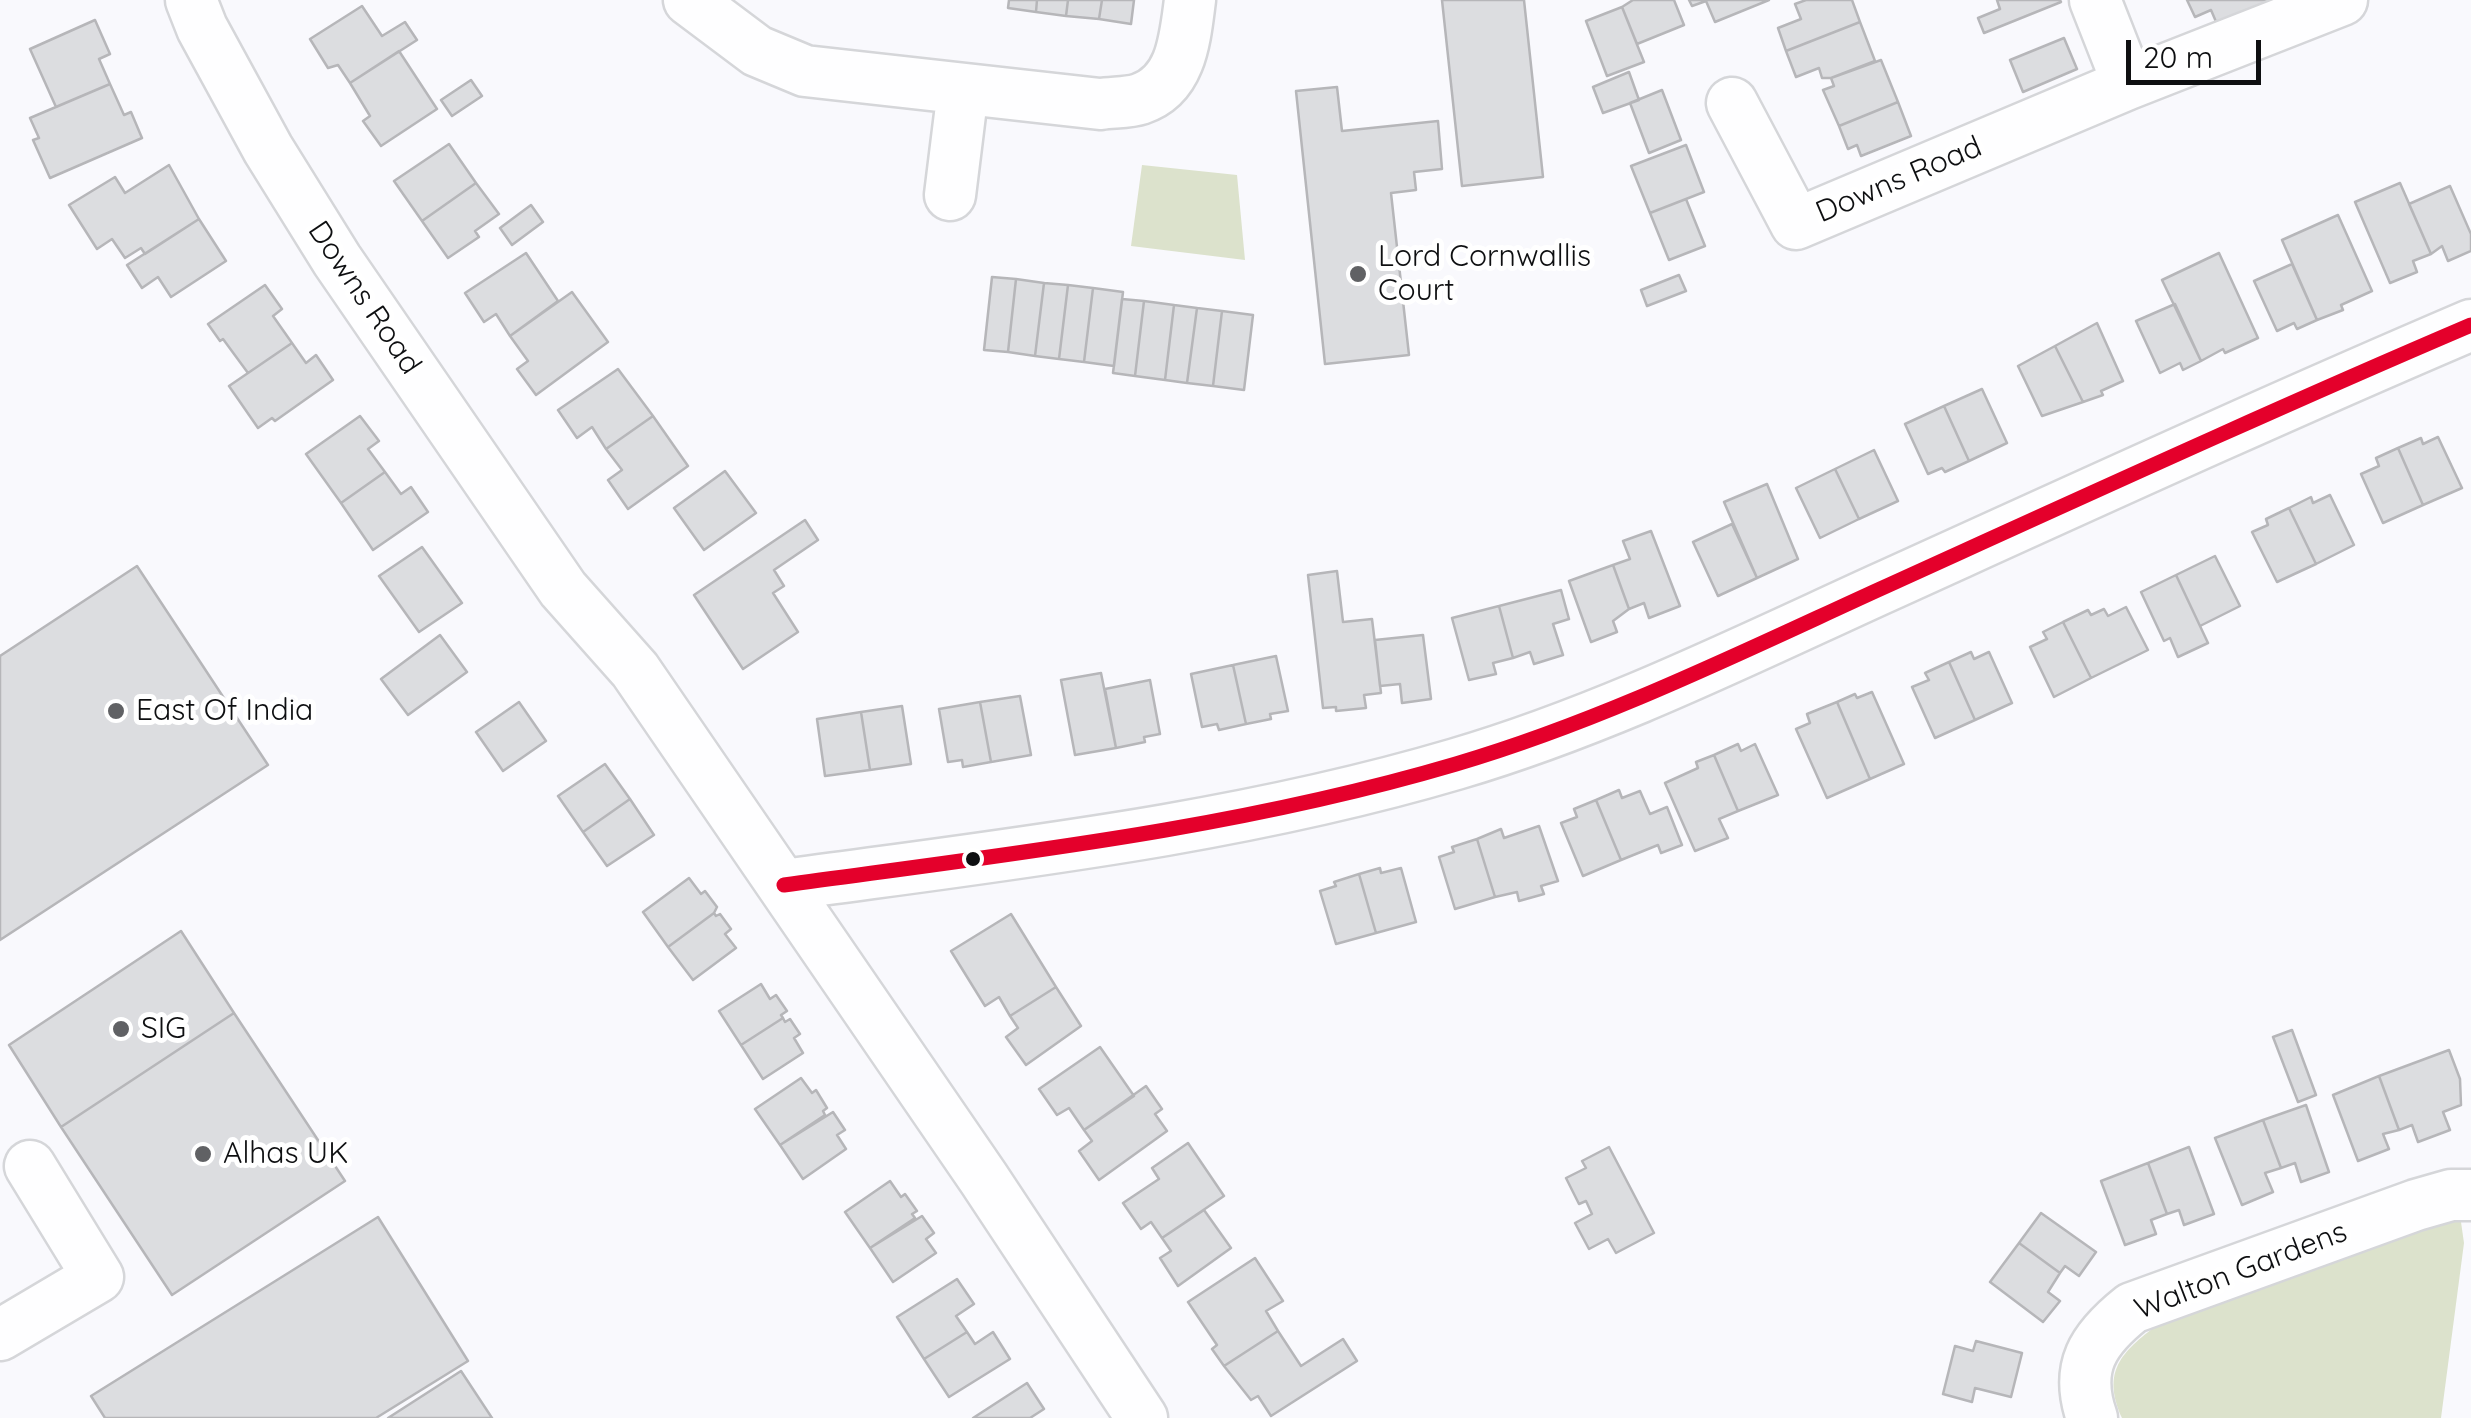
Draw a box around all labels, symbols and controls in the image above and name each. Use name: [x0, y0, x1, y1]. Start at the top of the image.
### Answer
scale bar: [2131, 20, 2266, 82]
text: 20 m: [2143, 38, 2213, 76]
street label: Downs Road: [1811, 129, 1987, 231]
street label: Downs Road: [300, 215, 428, 381]
place label: Lord Cornwallis Court: [1378, 239, 1591, 310]
marker: Lord Cornwallis Court: [1347, 263, 1369, 285]
place label: East Of India: [136, 693, 313, 729]
marker: East Of India: [105, 700, 127, 722]
unlabelled marker: [963, 849, 983, 869]
place label: SIG: [141, 1011, 186, 1047]
marker: SIG: [110, 1018, 132, 1040]
place label: Alhas UK: [223, 1136, 348, 1172]
marker: Alhas UK: [192, 1143, 214, 1165]
street label: Walton Gardens: [2130, 1214, 2352, 1328]

